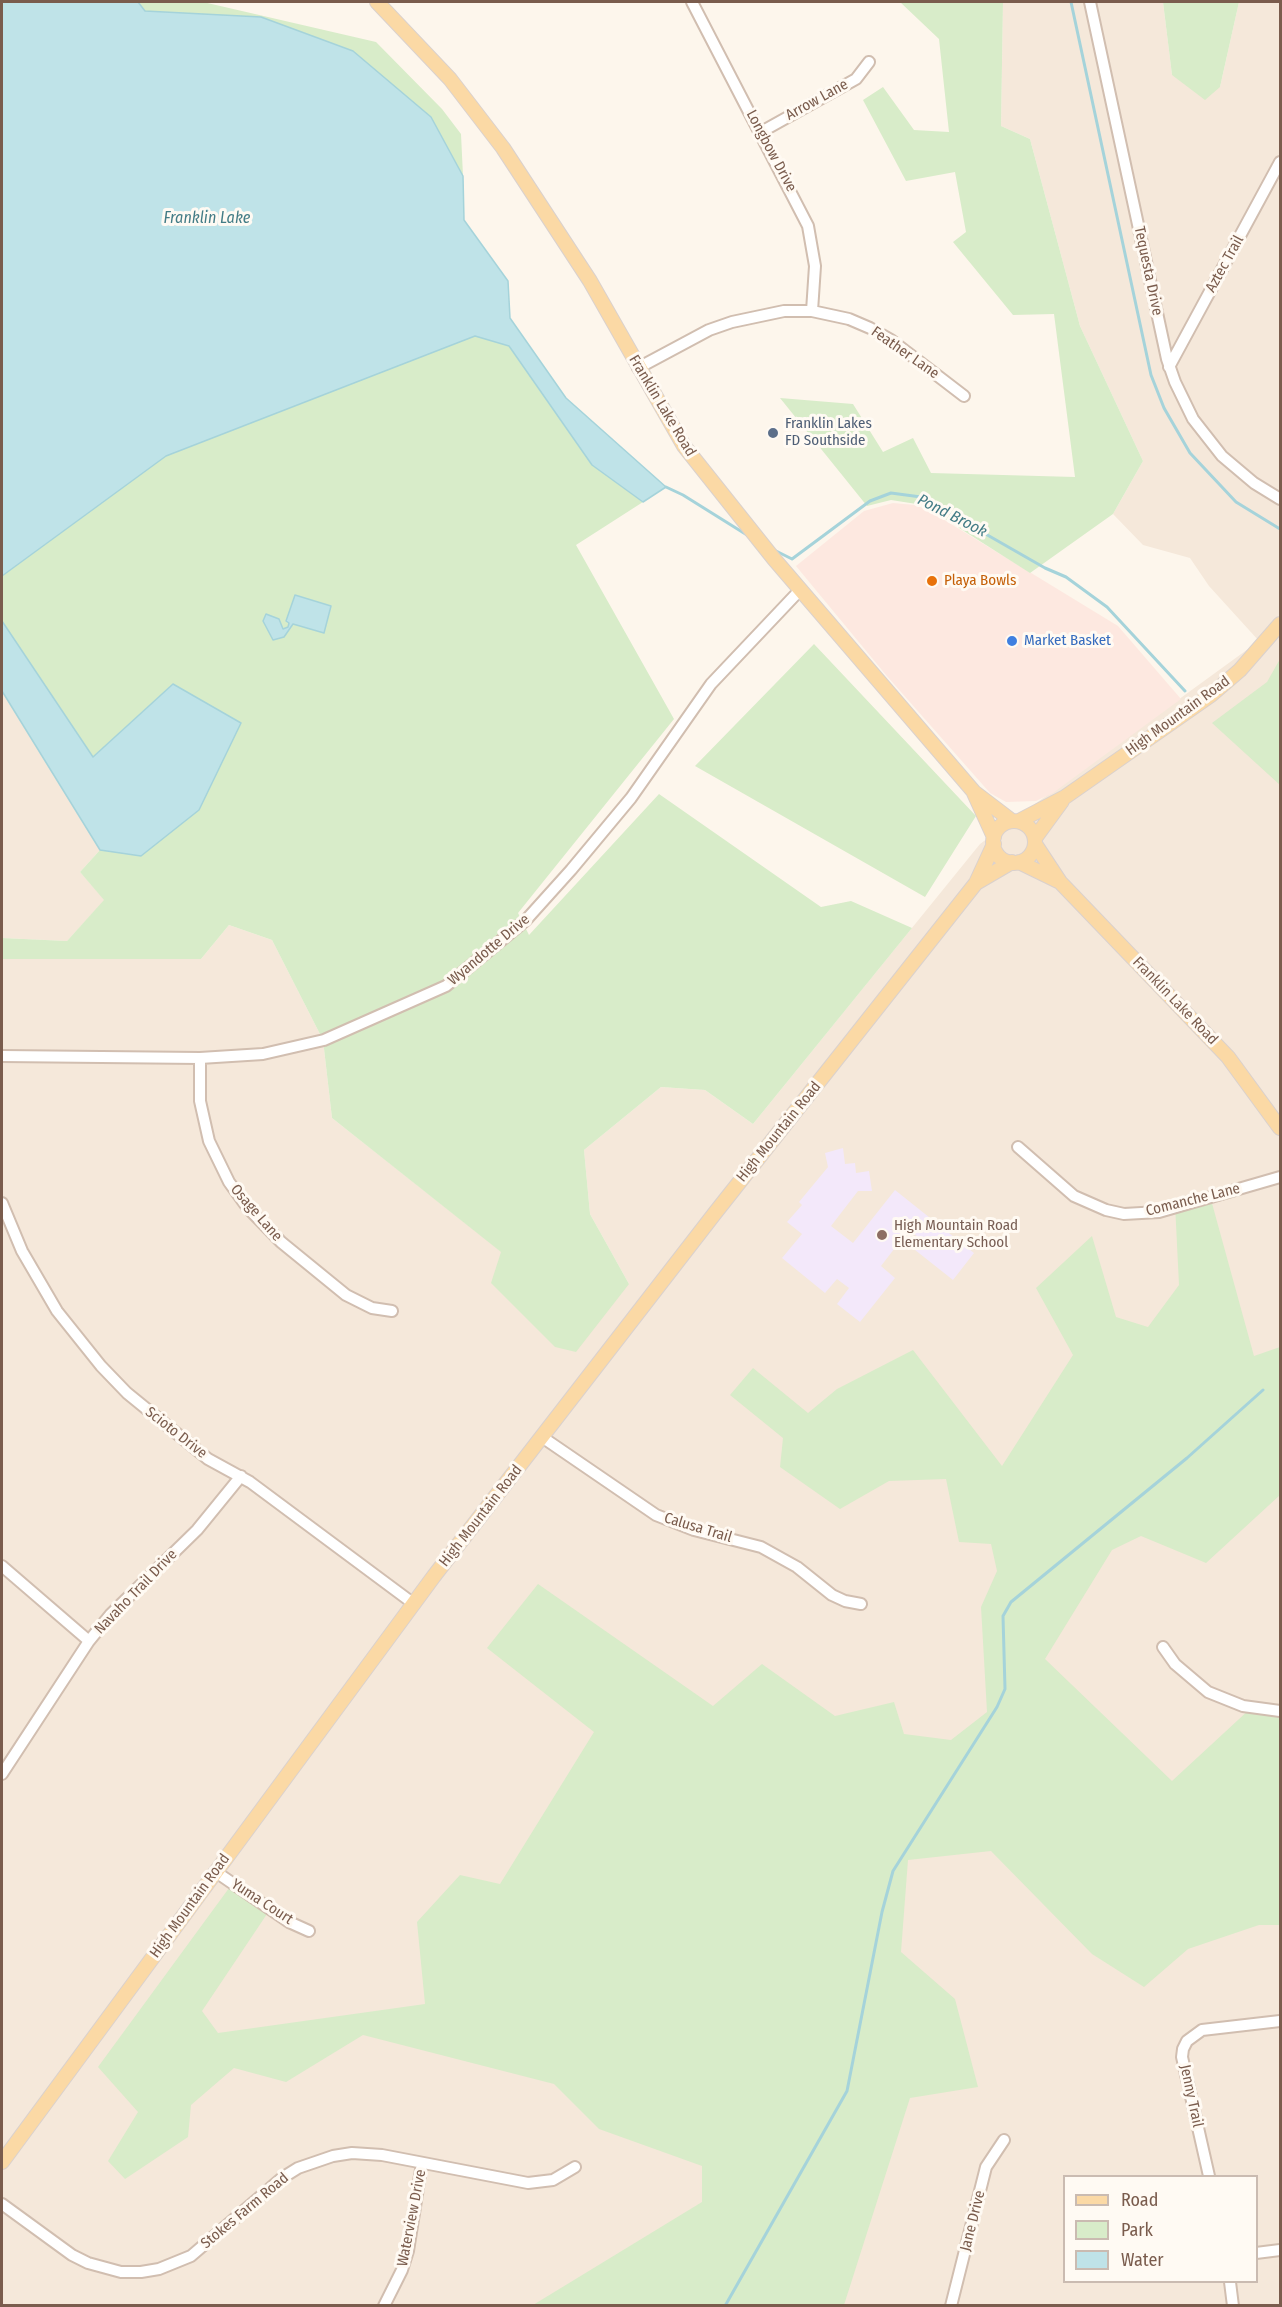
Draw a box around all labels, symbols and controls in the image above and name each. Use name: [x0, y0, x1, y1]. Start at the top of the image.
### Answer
street label: Arrow Lane: [783, 76, 851, 124]
street label: Longbow Drive: [742, 107, 800, 195]
water label: Franklin Lake: [164, 209, 250, 229]
street label: Tequesta Drive: [1130, 225, 1166, 317]
street label: Aztec Trail: [1202, 232, 1248, 296]
street label: Feather Lane: [868, 323, 942, 383]
street label: Franklin Lake Road: [625, 352, 699, 460]
place label: Franklin Lakes FD Southside: [785, 415, 872, 450]
marker: Franklin Lakes FD Southside: [766, 426, 780, 440]
water label: Pond Brook: [914, 490, 990, 542]
place label: Playa Bowls: [944, 572, 1016, 590]
marker: Playa Bowls: [925, 574, 939, 588]
place label: Market Basket: [1024, 632, 1111, 650]
marker: Market Basket: [1005, 634, 1019, 648]
street label: High Mountain Road: [1123, 672, 1233, 760]
street label: Wyandotte Drive: [444, 911, 534, 989]
street label: Franklin Lake Road: [1129, 953, 1221, 1049]
street label: High Mountain Road: [733, 1078, 825, 1186]
street label: Comanche Lane: [1144, 1180, 1242, 1220]
street label: Osage Lane: [226, 1181, 286, 1245]
place label: High Mountain Road Elementary School: [894, 1217, 1018, 1252]
marker: High Mountain Road Elementary School: [875, 1228, 889, 1242]
street label: Scioto Drive: [142, 1403, 210, 1463]
street label: High Mountain Road: [436, 1462, 526, 1570]
street label: Calusa Trail: [662, 1509, 734, 1547]
street label: Navaho Trail Drive: [91, 1546, 181, 1638]
street label: High Mountain Road: [146, 1851, 234, 1961]
street label: Yuma Court: [228, 1875, 296, 1929]
street label: Jenny Trail: [1176, 2063, 1206, 2129]
street label: Waterview Drive: [394, 2168, 430, 2268]
street label: Stokes Farm Road: [198, 2169, 292, 2253]
legend: [1063, 2175, 1258, 2283]
street label: Jane Drive: [957, 2189, 989, 2253]
text: Road: [1121, 2189, 1158, 2211]
text: Park: [1121, 2219, 1153, 2241]
text: Water: [1121, 2249, 1164, 2271]

